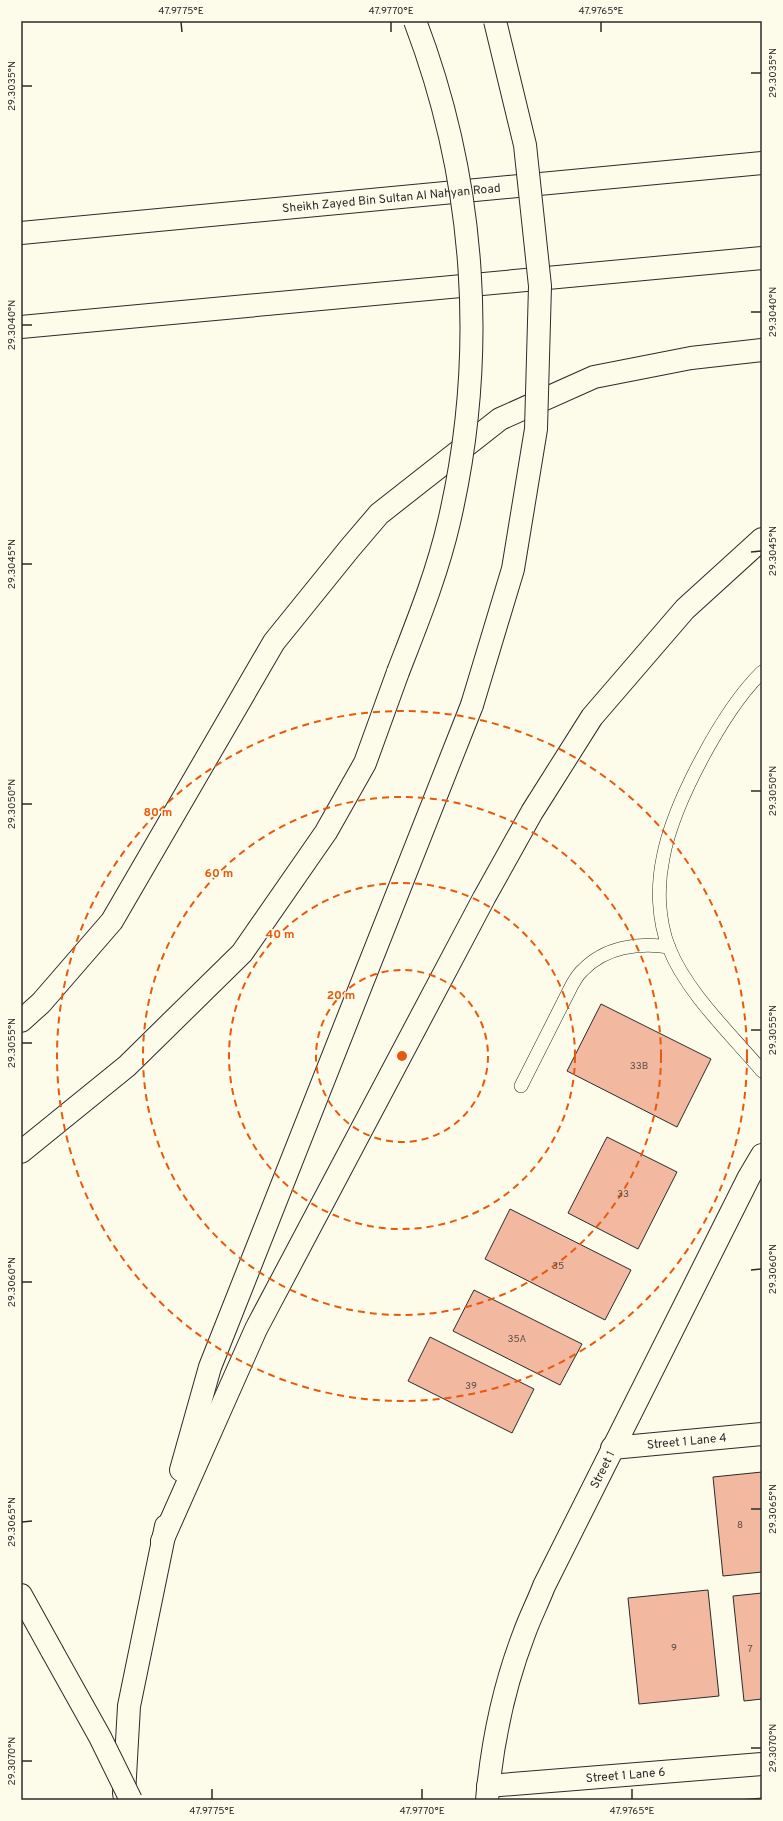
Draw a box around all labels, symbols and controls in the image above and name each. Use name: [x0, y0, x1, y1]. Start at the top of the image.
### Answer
text: 47.9775°E: [158, 5, 204, 18]
text: 47.9770°E: [368, 5, 414, 18]
text: 47.9765°E: [578, 5, 624, 18]
text: 29.3035°N: [767, 48, 780, 98]
text: 29.3035°N: [6, 61, 19, 111]
street label: Sheikh Zayed Bin Sultan Al Nahyan Road: [282, 181, 501, 217]
text: 29.3040°N: [767, 287, 780, 337]
text: 29.3040°N: [6, 300, 19, 350]
text: 29.3045°N: [767, 526, 780, 576]
text: 29.3045°N: [6, 539, 19, 589]
text: 29.3050°N: [767, 766, 780, 816]
text: 29.3050°N: [6, 779, 19, 829]
text: 80 m: [144, 805, 172, 821]
text: 60 m: [205, 866, 233, 882]
text: 40 m: [265, 927, 295, 943]
text: 20 m: [327, 988, 355, 1004]
text: 29.3055°N: [767, 1005, 780, 1055]
text: 29.3055°N: [6, 1018, 19, 1068]
centre of rings: [395, 1049, 409, 1063]
house number: 33B: [630, 1060, 648, 1073]
house number: 33: [617, 1188, 629, 1201]
text: 29.3060°N: [767, 1244, 780, 1294]
text: 29.3060°N: [6, 1257, 19, 1307]
house number: 35: [552, 1260, 564, 1273]
house number: 35A: [508, 1333, 527, 1346]
house number: 39: [465, 1380, 477, 1393]
street label: Street 1 Lane 4: [646, 1430, 727, 1454]
street label: Street 1: [587, 1448, 620, 1491]
text: 29.3065°N: [767, 1484, 780, 1534]
text: 29.3065°N: [6, 1497, 19, 1547]
house number: 8: [737, 1519, 743, 1532]
house number: 9: [671, 1642, 677, 1655]
house number: 7: [747, 1643, 753, 1656]
text: 29.3070°N: [767, 1724, 780, 1772]
text: 29.3070°N: [6, 1737, 19, 1785]
street label: Street 1 Lane 6: [585, 1765, 666, 1787]
text: 47.9775°E: [189, 1805, 235, 1818]
text: 47.9770°E: [399, 1805, 445, 1818]
text: 47.9765°E: [609, 1805, 655, 1818]

